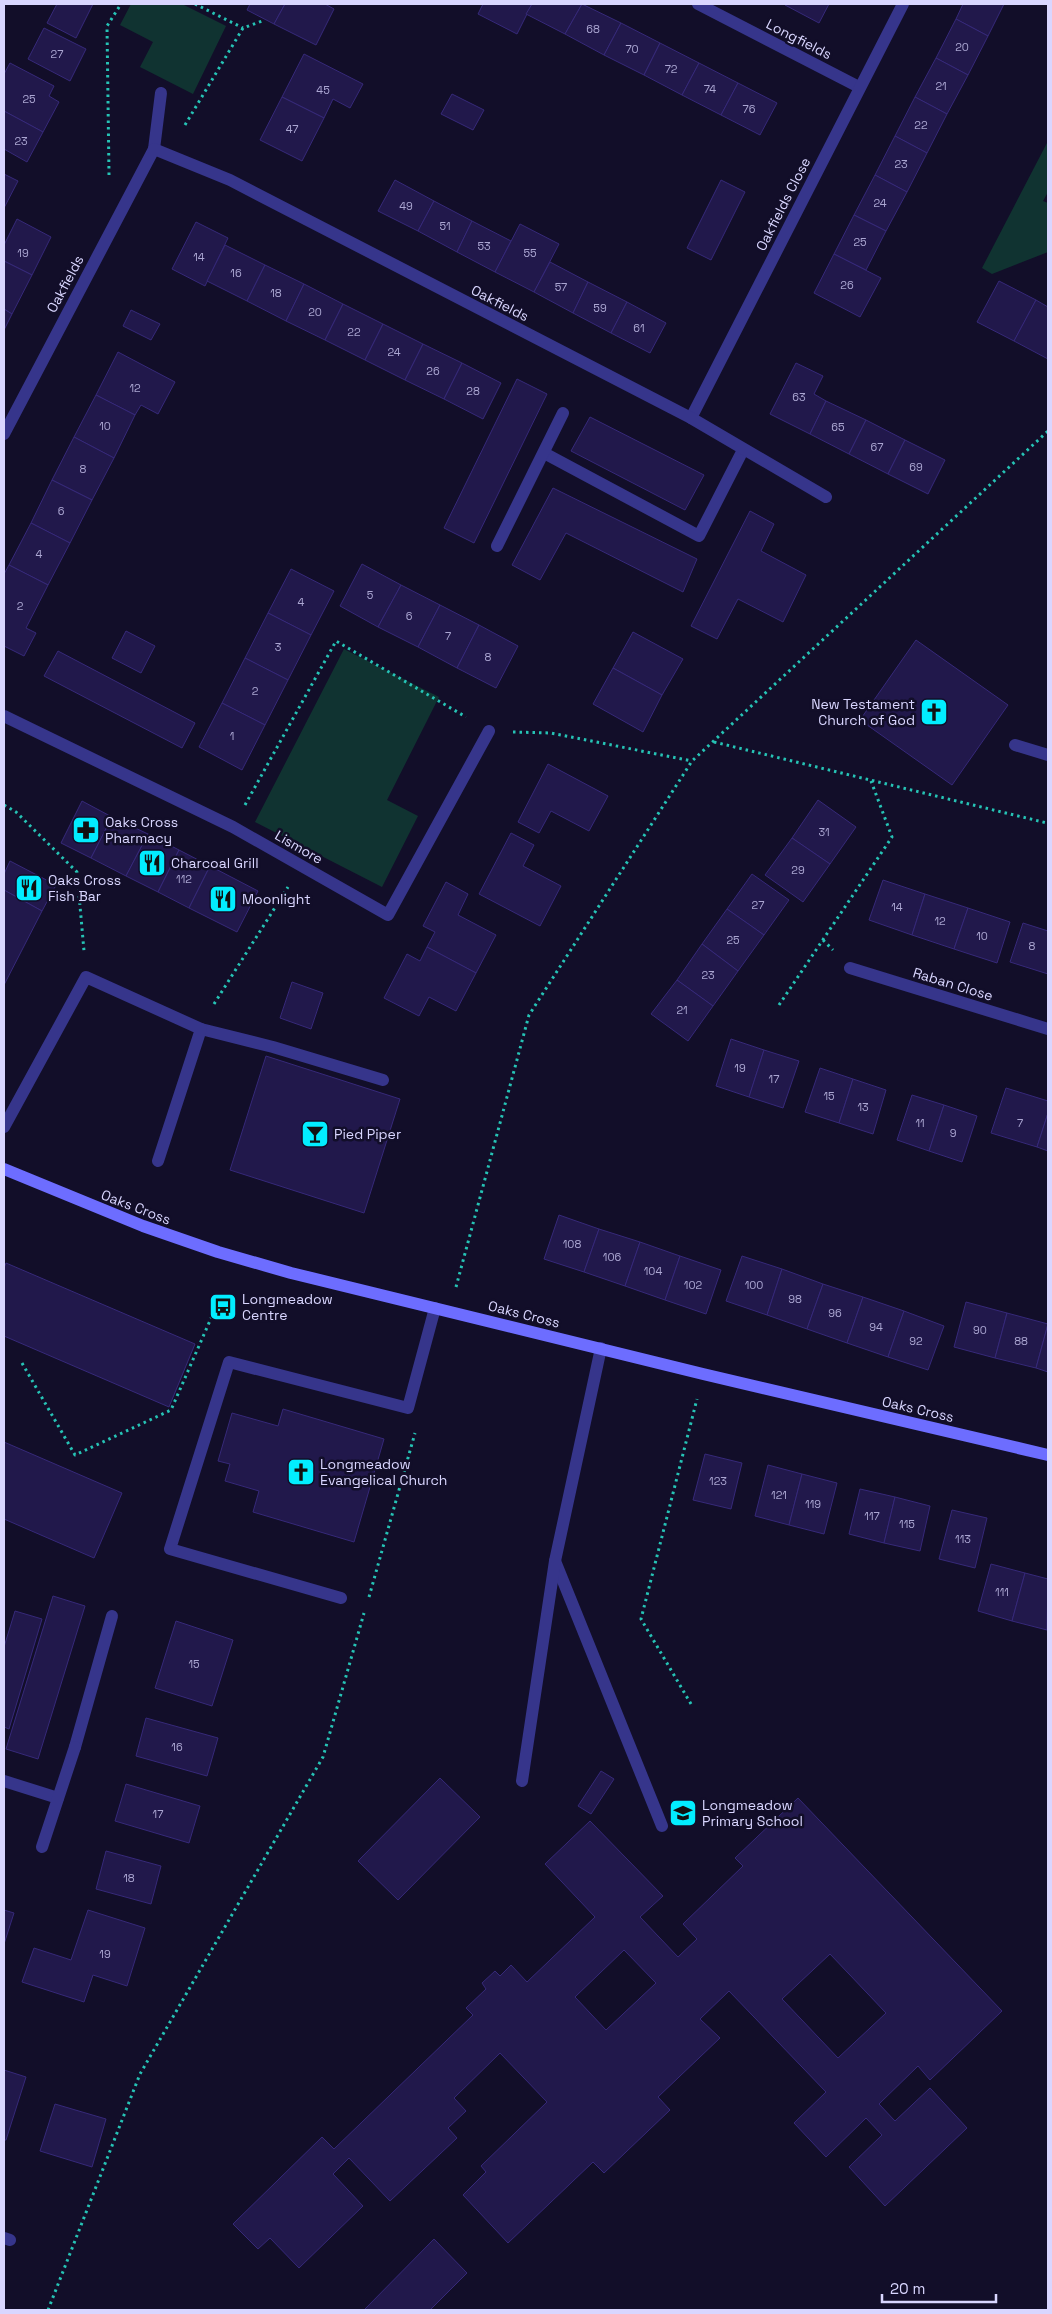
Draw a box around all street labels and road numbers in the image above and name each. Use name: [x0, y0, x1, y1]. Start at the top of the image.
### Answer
street label: Longfields: [763, 15, 835, 63]
street label: Oakfields Close: [752, 154, 814, 254]
street label: Oakfields: [42, 252, 88, 316]
street label: Oakfields: [468, 281, 532, 325]
street label: Lismore: [272, 826, 326, 868]
street label: Raban Close: [911, 963, 995, 1005]
street label: Oaks Cross: [99, 1185, 173, 1229]
street label: Oaks Cross: [486, 1296, 562, 1332]
street label: Oaks Cross: [880, 1392, 956, 1426]

